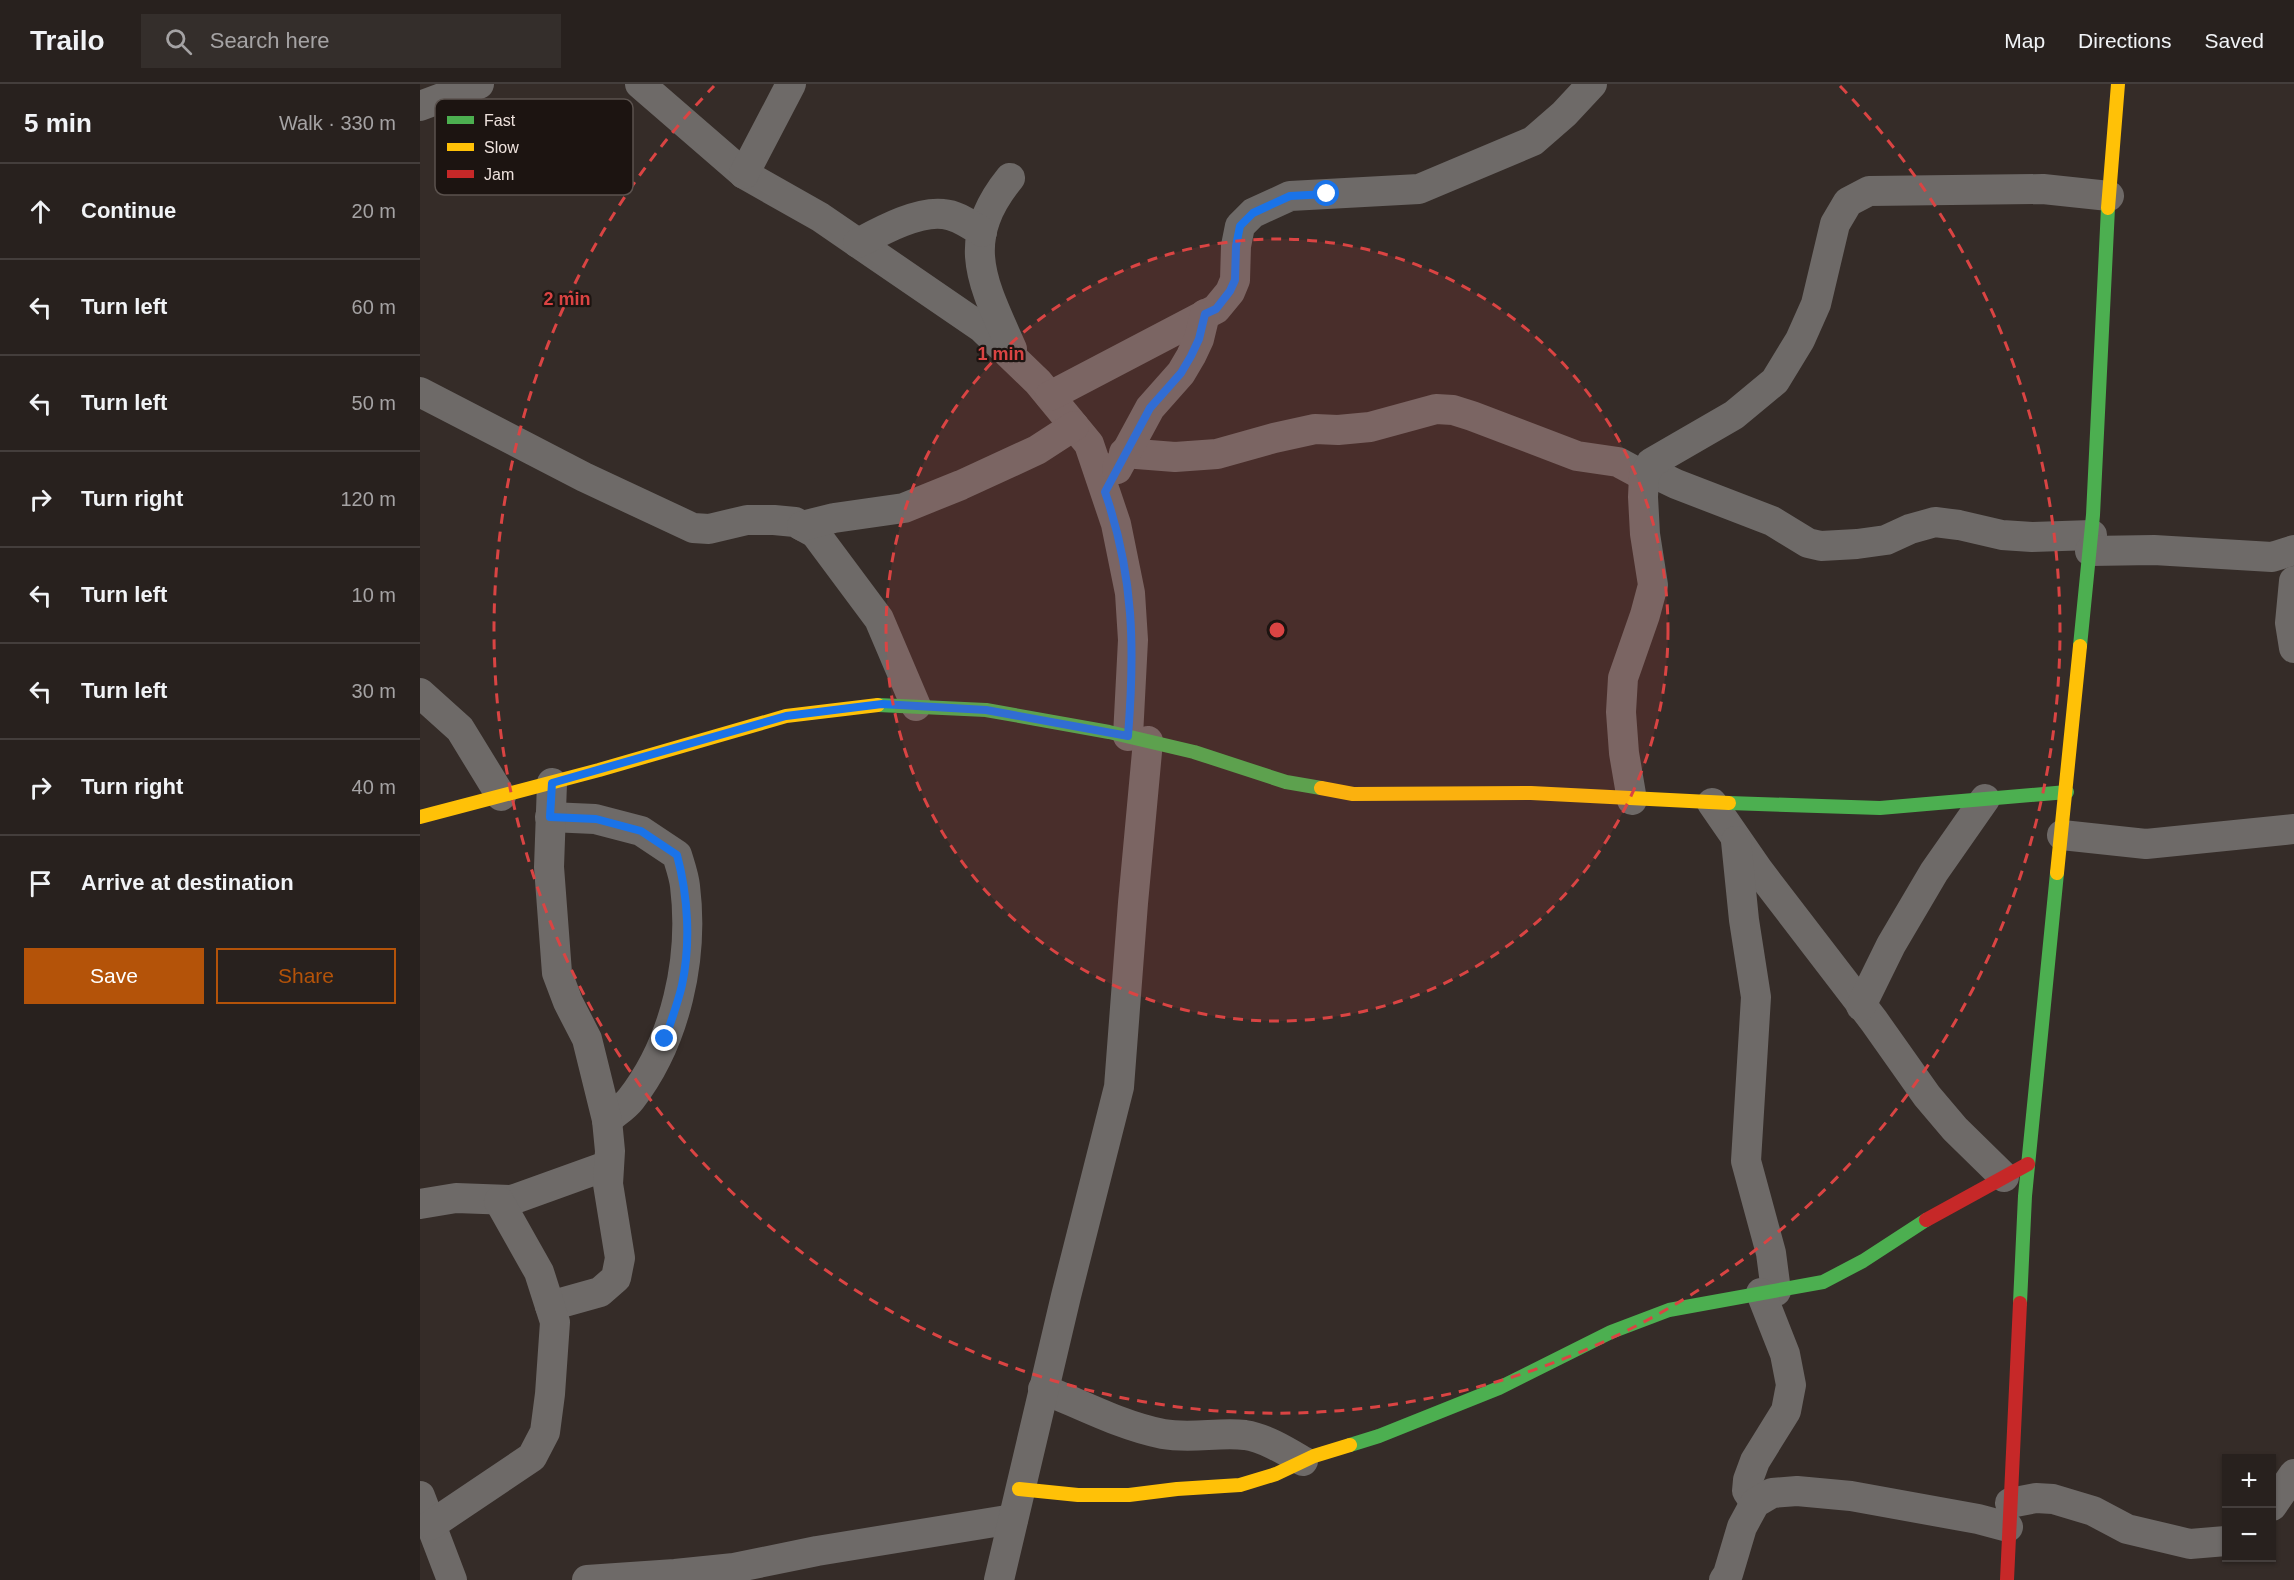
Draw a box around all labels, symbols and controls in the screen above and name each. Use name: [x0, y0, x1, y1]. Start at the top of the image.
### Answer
search box: [141, 14, 561, 68]
text: Trailo: [30, 25, 105, 56]
icon: search: [162, 25, 195, 58]
text: Search here: [210, 28, 330, 53]
text: Map: [2004, 29, 2045, 52]
text: Directions: [2078, 29, 2171, 52]
text: Saved: [2204, 29, 2264, 52]
legend: [435, 99, 633, 195]
text: 5 min: [24, 108, 92, 138]
text: Walk · 330 m: [279, 112, 396, 134]
text: Fast: [484, 112, 516, 129]
text: Slow: [484, 139, 519, 156]
text: Jam: [484, 166, 514, 183]
route start: [1313, 180, 1339, 206]
icon: ahead: [24, 195, 57, 228]
text: Continue: [81, 198, 176, 223]
text: 20 m: [352, 200, 396, 222]
text: 2 min: [543, 289, 591, 309]
icon: left: [24, 291, 57, 324]
text: Turn left: [81, 294, 167, 319]
text: 60 m: [352, 296, 396, 318]
text: 1 min: [977, 344, 1025, 364]
icon: left: [24, 387, 57, 420]
text: Turn left: [81, 390, 167, 415]
text: 50 m: [352, 392, 396, 414]
icon: right: [24, 483, 57, 516]
text: Turn right: [81, 486, 183, 511]
text: 120 m: [340, 488, 396, 510]
icon: left: [24, 579, 57, 612]
text: Turn left: [81, 582, 167, 607]
text: 10 m: [352, 584, 396, 606]
centre of rings: [1267, 620, 1287, 640]
icon: left: [24, 675, 57, 708]
text: Turn left: [81, 678, 167, 703]
text: 30 m: [352, 680, 396, 702]
icon: right: [24, 771, 57, 804]
text: Turn right: [81, 774, 183, 799]
text: 40 m: [352, 776, 396, 798]
icon: arrive: [24, 867, 57, 900]
text: Arrive at destination: [81, 870, 294, 895]
button: Save: [24, 948, 204, 1004]
button: Share: [216, 948, 396, 1004]
route end: [651, 1025, 677, 1051]
map controls: [2222, 1454, 2276, 1562]
button: +: [2222, 1454, 2276, 1508]
button: −: [2222, 1508, 2276, 1562]

